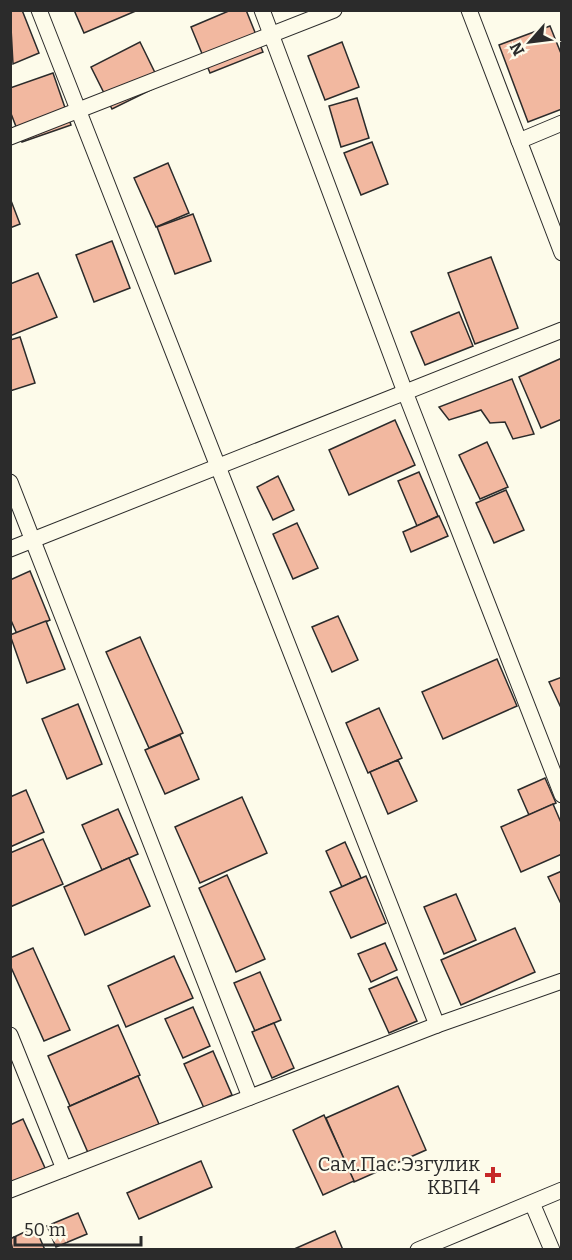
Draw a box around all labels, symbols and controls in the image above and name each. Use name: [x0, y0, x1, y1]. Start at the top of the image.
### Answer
north arrow: [500, 12, 560, 72]
text: N: [506, 39, 528, 59]
place label: Сам.Пас.Эзгулик КВП4: [318, 1152, 480, 1199]
marker: Сам.Пас.Эзгулик КВП4: [484, 1166, 502, 1184]
scale bar: [15, 1209, 141, 1247]
text: 50 m: [24, 1219, 66, 1241]

